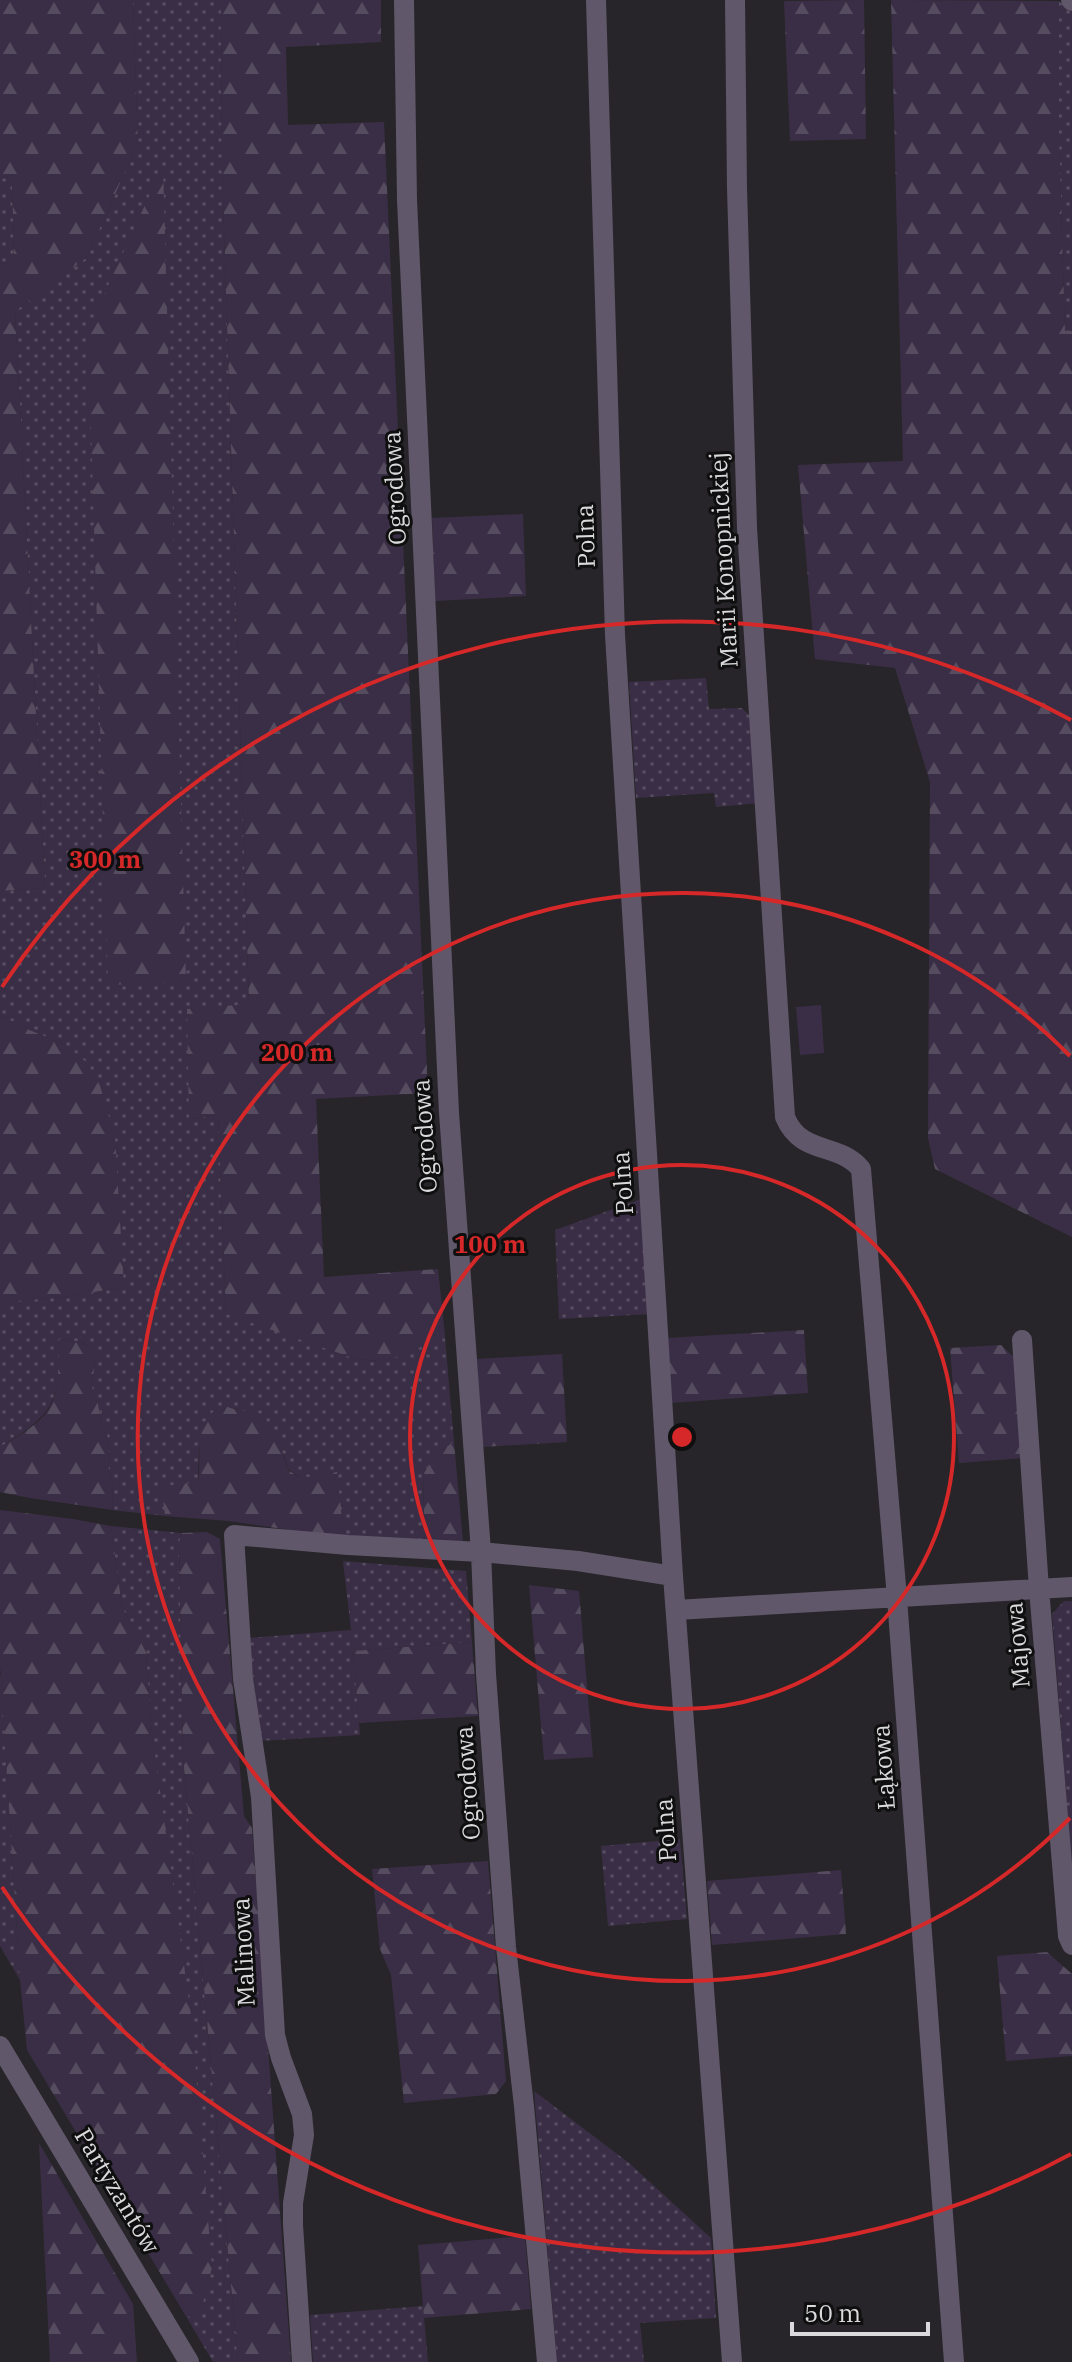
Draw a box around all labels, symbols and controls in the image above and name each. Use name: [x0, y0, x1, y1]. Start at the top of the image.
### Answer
street label: Ogrodowa: [375, 430, 413, 546]
street label: Marii Konopnickiej: [701, 451, 745, 669]
street label: Polna: [568, 504, 602, 568]
text: 300 m: [69, 843, 141, 875]
text: 200 m: [261, 1036, 333, 1068]
street label: Ogrodowa: [404, 1078, 444, 1194]
street label: Polna: [604, 1150, 640, 1216]
text: 100 m: [454, 1228, 526, 1260]
centre of rings: [668, 1423, 696, 1451]
street label: Majowa: [997, 1601, 1037, 1689]
street label: Łąkowa: [864, 1723, 902, 1811]
street label: Ogrodowa: [447, 1725, 487, 1841]
street label: Polna: [647, 1797, 683, 1863]
street label: Malinowa: [224, 1897, 262, 2007]
street label: Partyzantów: [68, 2122, 168, 2259]
scale bar: [792, 2286, 928, 2336]
text: 50 m: [804, 2297, 861, 2329]

